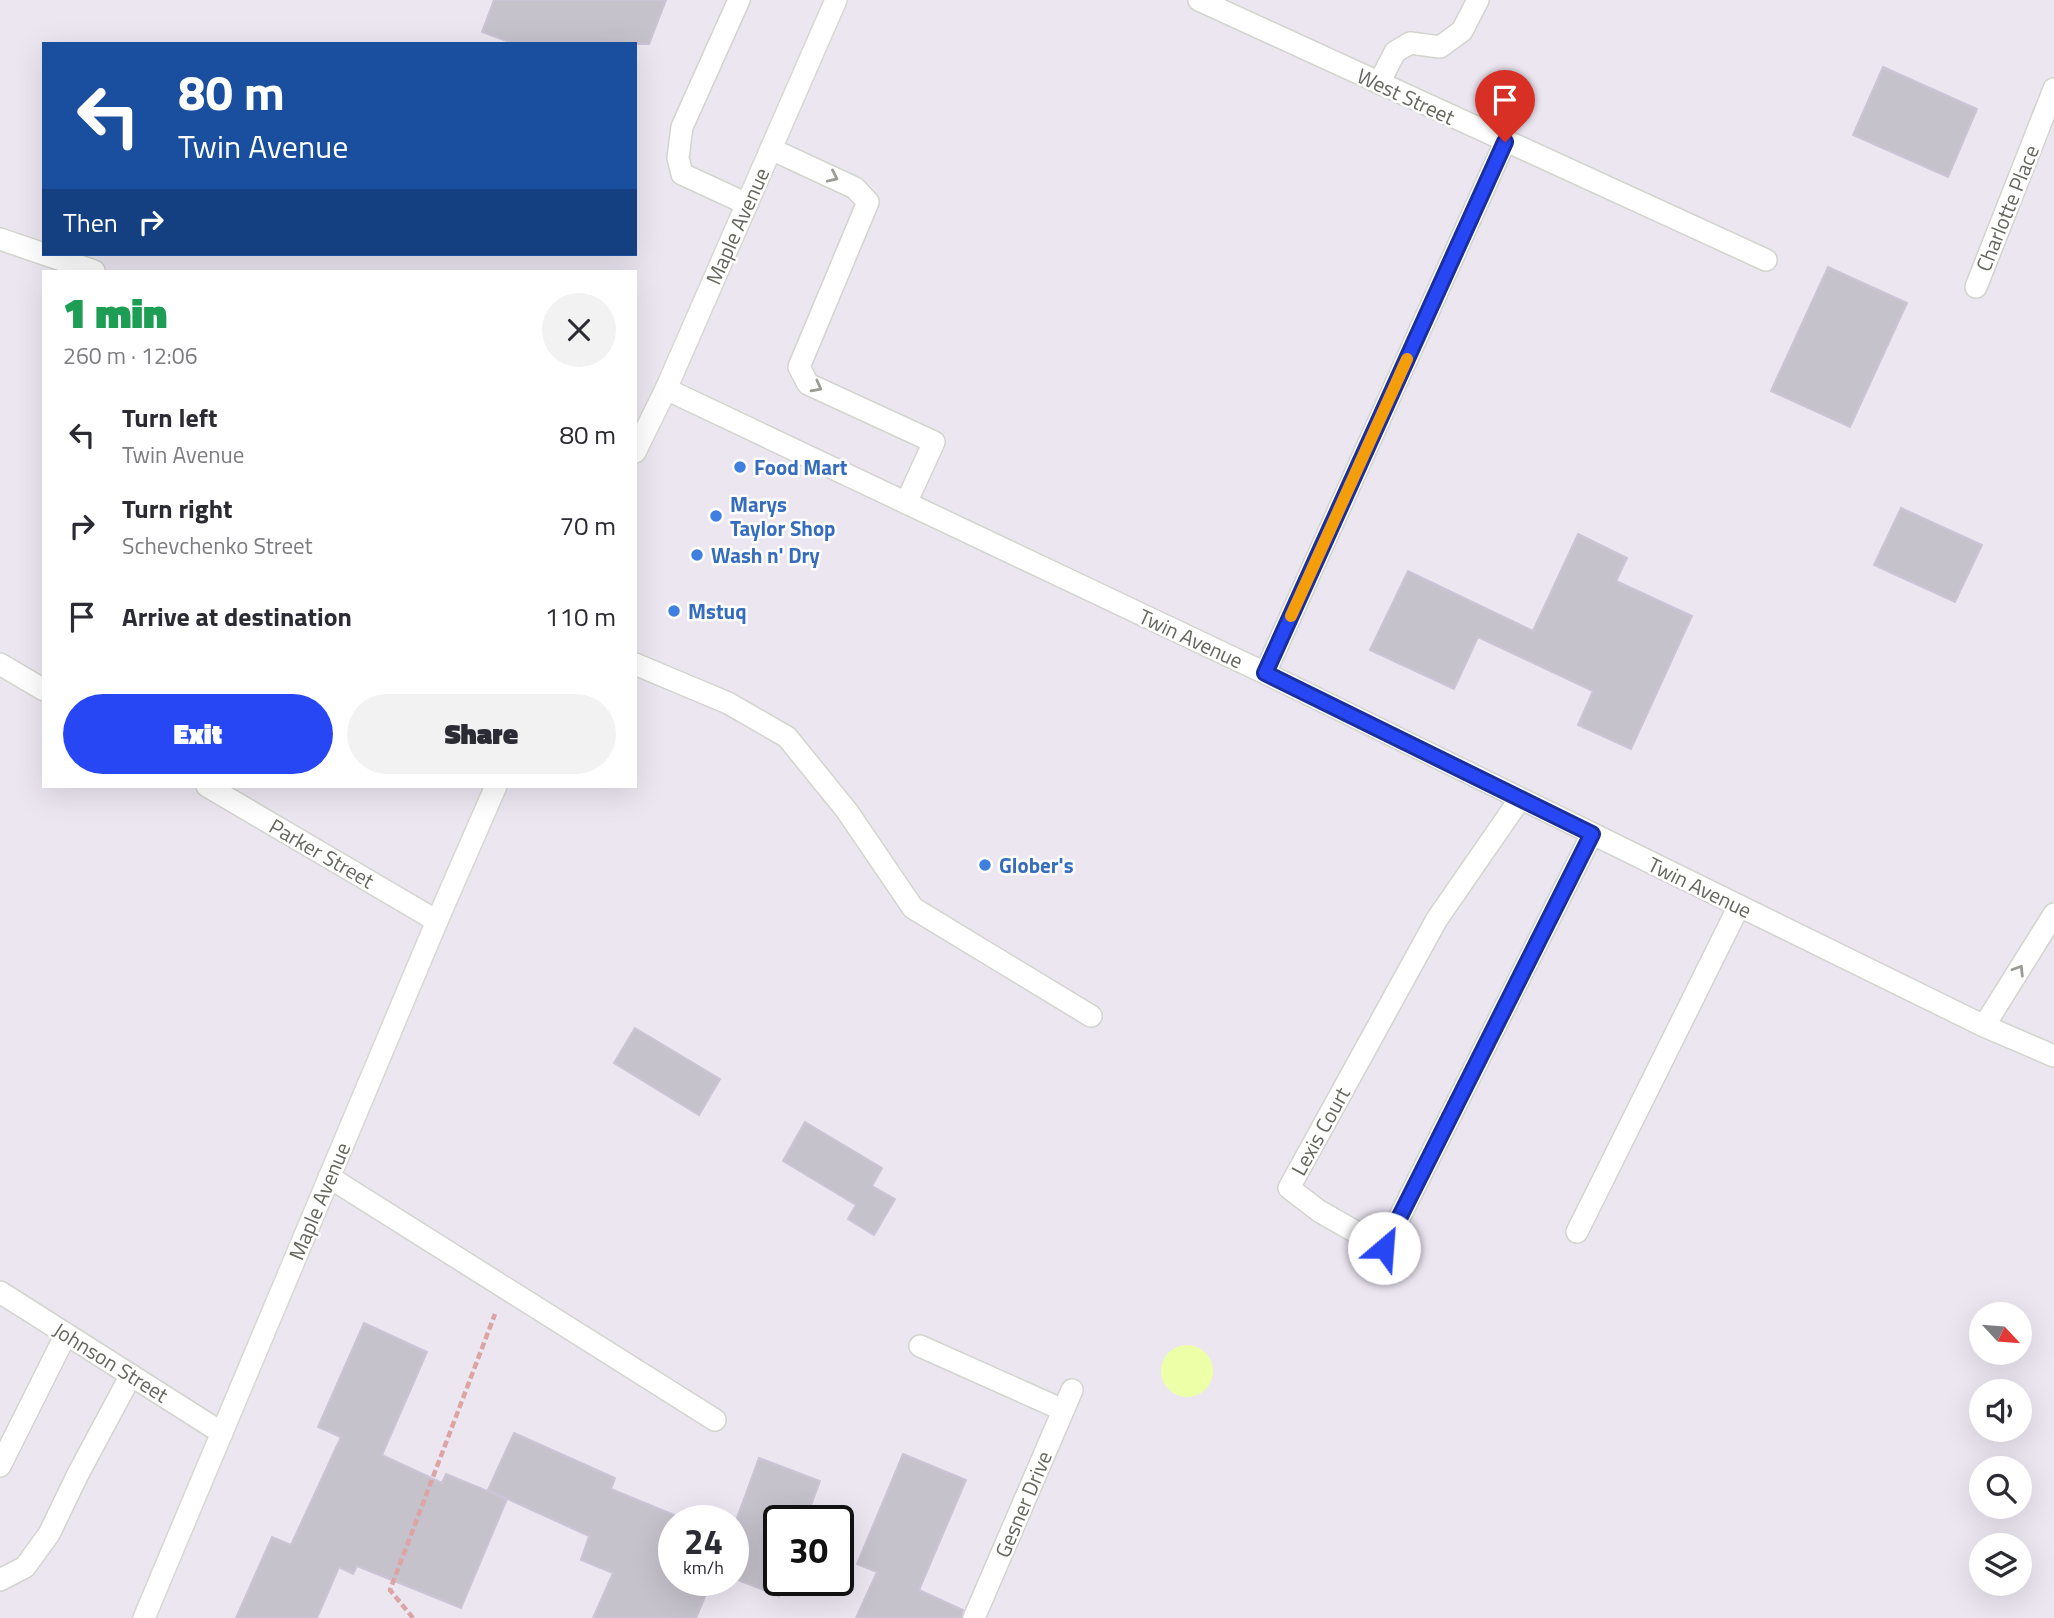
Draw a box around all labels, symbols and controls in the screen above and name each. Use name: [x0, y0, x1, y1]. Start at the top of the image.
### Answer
text: 80 m: [178, 54, 285, 129]
street label: West Street: [1352, 59, 1461, 133]
icon: left: [63, 70, 154, 161]
pin: [1475, 70, 1535, 142]
icon: arrive: [1486, 81, 1524, 119]
text: Twin Avenue: [178, 122, 348, 170]
street label: Charlotte Place: [1967, 140, 2047, 276]
street label: Maple Avenue: [697, 162, 777, 290]
one-way arrow: [826, 169, 838, 183]
text: Then: [63, 203, 118, 242]
icon: right: [132, 203, 170, 241]
text: 1 min: [63, 280, 167, 344]
button: close: [542, 293, 616, 367]
text: 260 m · 12:06: [63, 338, 198, 373]
one-way arrow: [810, 379, 823, 393]
text: Turn left: [122, 398, 217, 437]
text: 80 m: [559, 415, 616, 454]
icon: left: [63, 416, 101, 454]
text: Twin Avenue: [122, 437, 244, 472]
place label: Food Mart: [754, 451, 848, 483]
marker: Food Mart: [732, 459, 748, 475]
place label: Marys Taylor Shop: [730, 488, 836, 544]
text: Turn right: [122, 489, 233, 528]
text: 70 m: [559, 506, 616, 545]
icon: right: [63, 507, 101, 545]
marker: Marys Taylor Shop: [708, 508, 724, 524]
text: Schevchenko Street: [122, 528, 313, 563]
place label: Wash n' Dry: [711, 539, 820, 571]
marker: Wash n' Dry: [689, 547, 705, 563]
place label: Mstuq: [688, 595, 747, 627]
text: Arrive at destination: [122, 597, 352, 636]
text: 110 m: [545, 597, 616, 636]
icon: arrive: [63, 598, 101, 636]
street label: Twin Avenue: [1134, 600, 1248, 676]
marker: Mstuq: [666, 603, 682, 619]
button: Exit: [63, 694, 333, 774]
button: Share: [347, 694, 616, 774]
street label: Parker Street: [264, 810, 381, 896]
street label: Twin Avenue: [1643, 848, 1757, 926]
place label: Glober's: [999, 849, 1074, 881]
marker: Glober's: [977, 857, 993, 873]
one-way arrow: [2011, 964, 2024, 977]
street label: Lexis Court: [1282, 1080, 1358, 1181]
street label: Maple Avenue: [280, 1137, 358, 1265]
position arrow: [1347, 1211, 1421, 1285]
north arrow: [1969, 1302, 2032, 1365]
map controls: [1969, 1302, 2032, 1596]
street label: Johnson Street: [47, 1314, 175, 1410]
button: sound: [1969, 1379, 2032, 1442]
street label: Gesner Drive: [986, 1446, 1060, 1562]
button: search: [1969, 1456, 2032, 1519]
speed limit sign: 30: [763, 1505, 854, 1596]
text: 24: [684, 1514, 723, 1568]
button: layers: [1969, 1533, 2032, 1596]
text: km/h: [683, 1554, 724, 1581]

